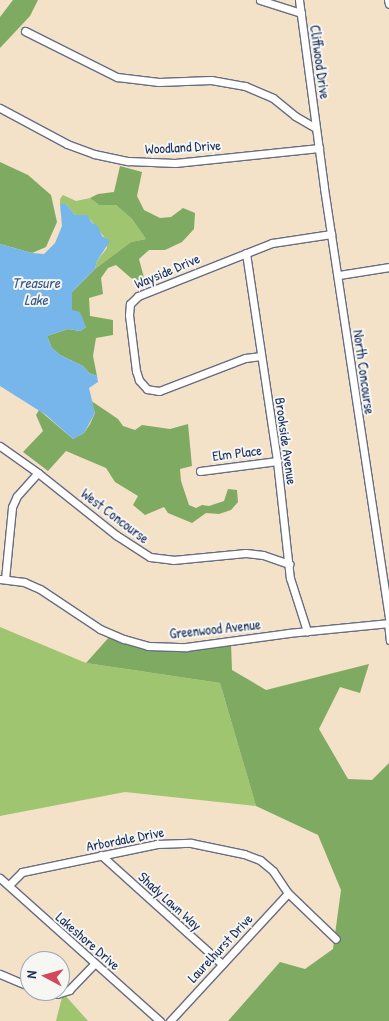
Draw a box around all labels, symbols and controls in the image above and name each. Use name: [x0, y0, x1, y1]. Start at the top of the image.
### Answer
street label: Cliffwood Drive: [306, 24, 334, 100]
street label: Woodland Drive: [145, 137, 221, 157]
street label: Wayside Drive: [132, 250, 202, 292]
water label: Treasure Lake: [12, 273, 60, 308]
street label: North Concourse: [350, 329, 378, 415]
street label: Brookside Avenue: [272, 396, 300, 486]
street label: Elm Place: [211, 442, 263, 464]
street label: West Concourse: [78, 485, 152, 547]
street label: Greenwood Avenue: [169, 616, 261, 642]
street label: Arbordale Drive: [85, 823, 165, 855]
street label: Shady Lawn Way: [135, 868, 205, 934]
street label: Lakeshore Drive: [52, 909, 124, 973]
street label: Laurelhurst Drive: [184, 910, 256, 986]
north arrow: [20, 951, 70, 1001]
text: N: [21, 970, 40, 979]

